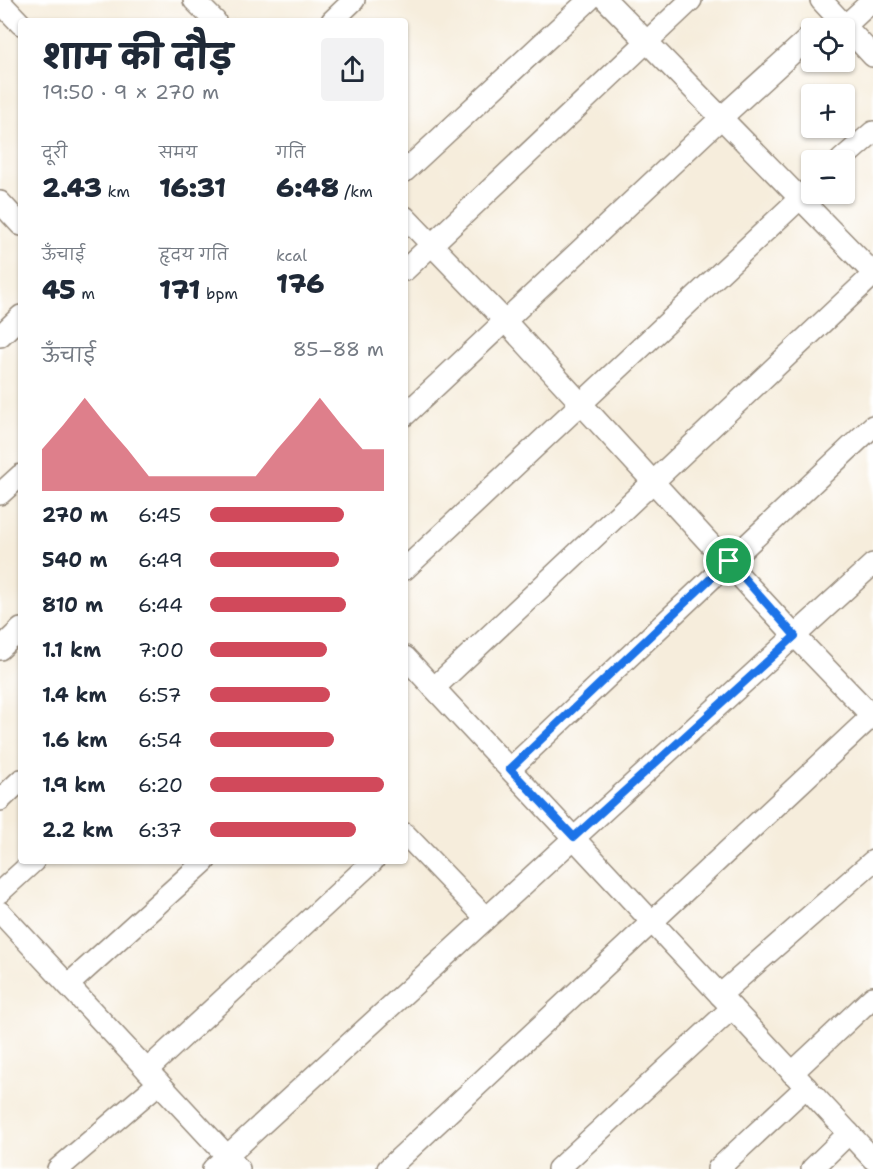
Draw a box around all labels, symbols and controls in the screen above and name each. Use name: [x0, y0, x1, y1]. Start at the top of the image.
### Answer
map controls: [801, 18, 855, 204]
button: locate: [801, 18, 855, 72]
text: शाम की दौड़: [42, 34, 232, 79]
button: share: [321, 38, 384, 101]
text: 19:50 · 9 × 270 m: [42, 79, 219, 105]
button: +: [801, 84, 855, 138]
text: दूरी: [42, 142, 67, 163]
text: समय: [159, 142, 197, 163]
text: गति: [276, 142, 305, 163]
button: −: [801, 150, 855, 204]
text: 2.43: [42, 170, 102, 205]
text: 16:31: [159, 170, 226, 205]
text: 6:48: [276, 170, 339, 205]
text: km: [102, 181, 130, 202]
text: /km: [339, 181, 373, 202]
text: ऊँचाई: [42, 244, 85, 265]
text: हृदय गति: [159, 244, 228, 265]
text: kcal: [276, 245, 307, 266]
text: 176: [276, 266, 325, 301]
text: 45: [42, 272, 76, 307]
text: 171: [159, 272, 201, 307]
text: m: [76, 283, 95, 304]
text: bpm: [201, 283, 238, 304]
text: 85–88 m: [293, 336, 384, 362]
text: ऊँचाई: [42, 342, 96, 368]
text: 270 m: [42, 502, 108, 528]
text: 6:45: [138, 502, 181, 528]
pin: [703, 535, 754, 586]
icon: arrive: [712, 544, 745, 577]
text: 540 m: [42, 547, 107, 573]
text: 6:49: [138, 547, 183, 573]
text: 810 m: [42, 592, 103, 618]
text: 6:44: [138, 592, 183, 618]
text: 1.1 km: [42, 637, 101, 663]
text: 7:00: [138, 637, 184, 663]
text: 1.4 km: [42, 682, 107, 708]
text: 6:57: [138, 682, 182, 708]
text: 1.6 km: [42, 727, 108, 753]
text: 6:54: [138, 727, 182, 753]
text: 1.9 km: [42, 772, 105, 798]
text: 6:20: [138, 772, 183, 798]
text: 2.2 km: [42, 817, 113, 843]
text: 6:37: [138, 817, 182, 843]

